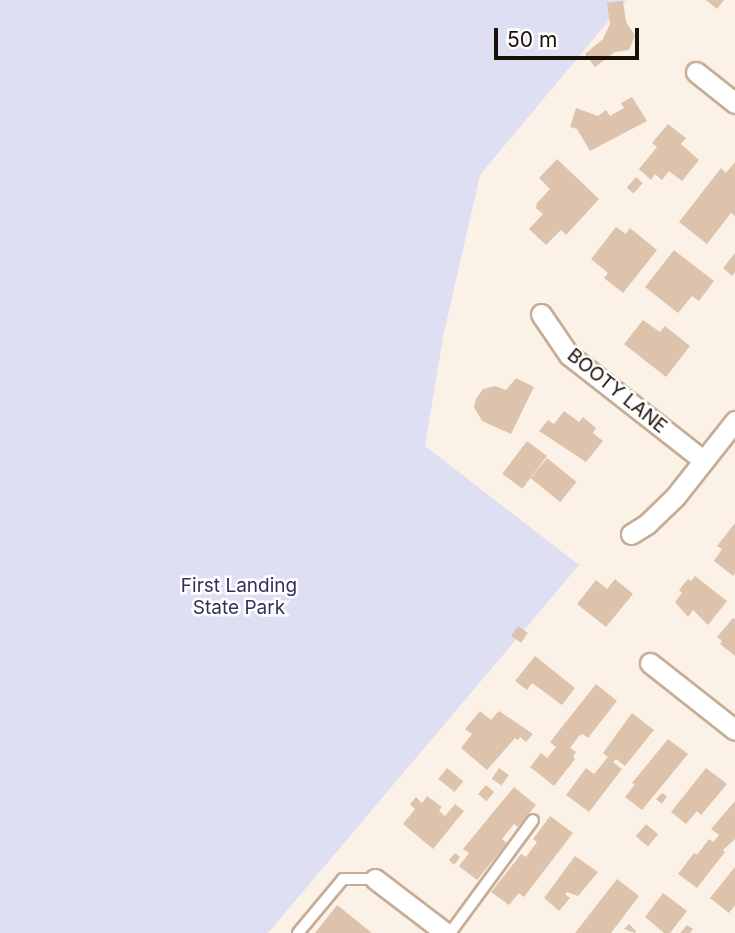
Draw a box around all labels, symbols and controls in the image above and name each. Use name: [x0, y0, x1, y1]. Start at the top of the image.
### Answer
scale bar: [497, 14, 642, 58]
text: 50 m: [507, 27, 557, 52]
street label: BOOTY LANE: [563, 344, 671, 438]
park label: First Landing State Park: [181, 575, 297, 619]

